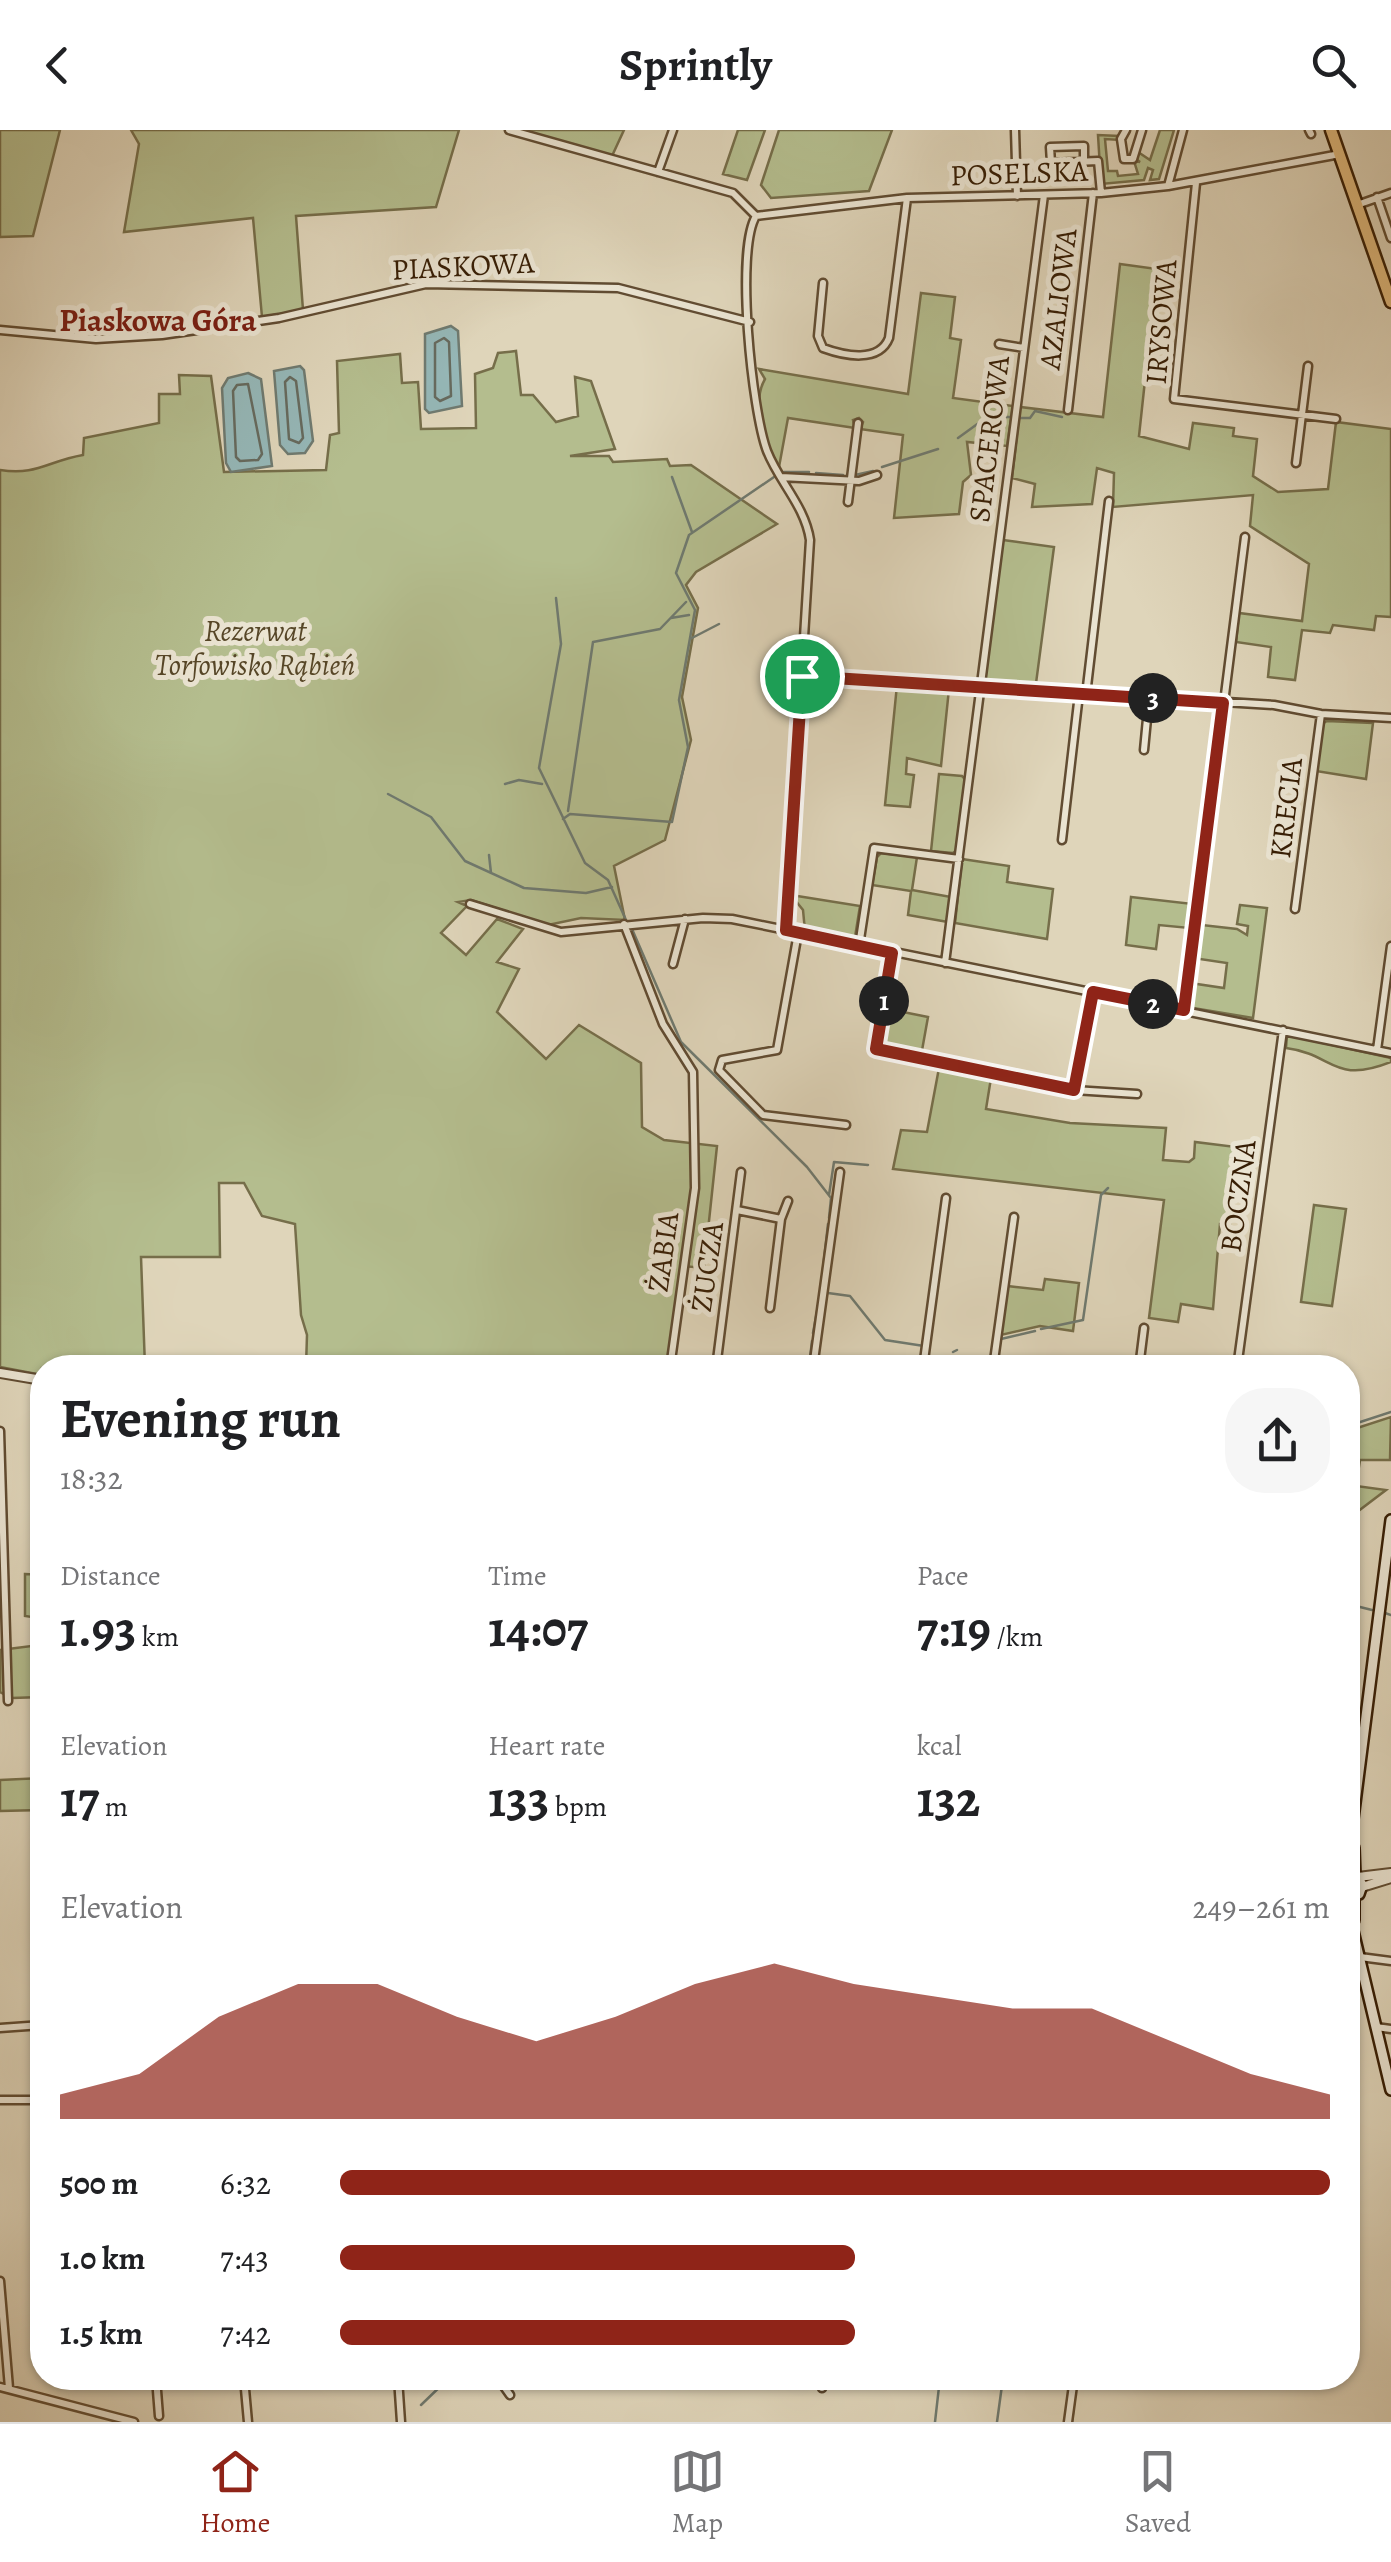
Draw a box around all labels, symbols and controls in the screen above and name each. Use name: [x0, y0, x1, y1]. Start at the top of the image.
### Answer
text: Sprintly: [619, 34, 772, 96]
icon: back: [30, 38, 85, 93]
icon: search: [1306, 38, 1361, 93]
street label: POSELSKA: [949, 151, 1089, 195]
street label: AZALIOWA: [1029, 226, 1087, 373]
street label: PIASKOWA: [391, 242, 536, 290]
street label: IRYSOWA: [1136, 257, 1186, 386]
district label: Piaskowa Góra: [59, 298, 257, 342]
street label: SPACEROWA: [959, 353, 1019, 525]
park label: Rezerwat Torfowisko Rąbień: [155, 611, 355, 685]
pin: [760, 634, 845, 719]
icon: arrive: [775, 649, 830, 704]
pin: 3: [1128, 673, 1178, 723]
text: 3: [1147, 679, 1159, 717]
street label: KRECIA: [1260, 755, 1312, 861]
pin: 1: [859, 976, 909, 1026]
pin: 2: [1128, 979, 1178, 1029]
text: 1: [879, 982, 889, 1020]
text: 2: [1146, 985, 1160, 1023]
street label: BOCZNA: [1210, 1137, 1266, 1255]
street label: ŻABIA: [638, 1209, 688, 1295]
street label: ŻUCZA: [681, 1219, 733, 1315]
text: Evening run: [60, 1381, 341, 1456]
button: share: [1225, 1388, 1330, 1493]
text: 18:32: [60, 1456, 123, 1500]
text: Distance: [60, 1557, 160, 1595]
text: Time: [488, 1557, 547, 1595]
text: Pace: [917, 1557, 969, 1595]
text: 1.93: [60, 1595, 136, 1663]
text: 14:07: [488, 1595, 588, 1663]
text: 7:19: [917, 1595, 991, 1663]
text: km: [136, 1618, 179, 1656]
text: /km: [991, 1618, 1043, 1656]
text: Elevation: [60, 1727, 167, 1765]
text: Heart rate: [488, 1727, 605, 1765]
text: kcal: [917, 1727, 962, 1765]
text: 17: [60, 1765, 99, 1833]
text: 133: [488, 1765, 549, 1833]
text: 132: [917, 1765, 980, 1833]
text: m: [99, 1788, 128, 1826]
text: bpm: [549, 1788, 607, 1826]
text: Elevation: [60, 1885, 183, 1929]
text: 249–261 m: [1192, 1885, 1330, 1929]
text: 500 m: [60, 2161, 138, 2205]
text: 6:32: [220, 2161, 271, 2205]
text: 1.0 km: [60, 2236, 145, 2280]
text: 7:43: [220, 2236, 269, 2280]
text: 1.5 km: [60, 2311, 143, 2355]
text: 7:42: [220, 2311, 271, 2355]
tab: Home: [200, 2444, 270, 2542]
tab: Map: [670, 2444, 725, 2542]
tab: Saved: [1125, 2444, 1191, 2542]

